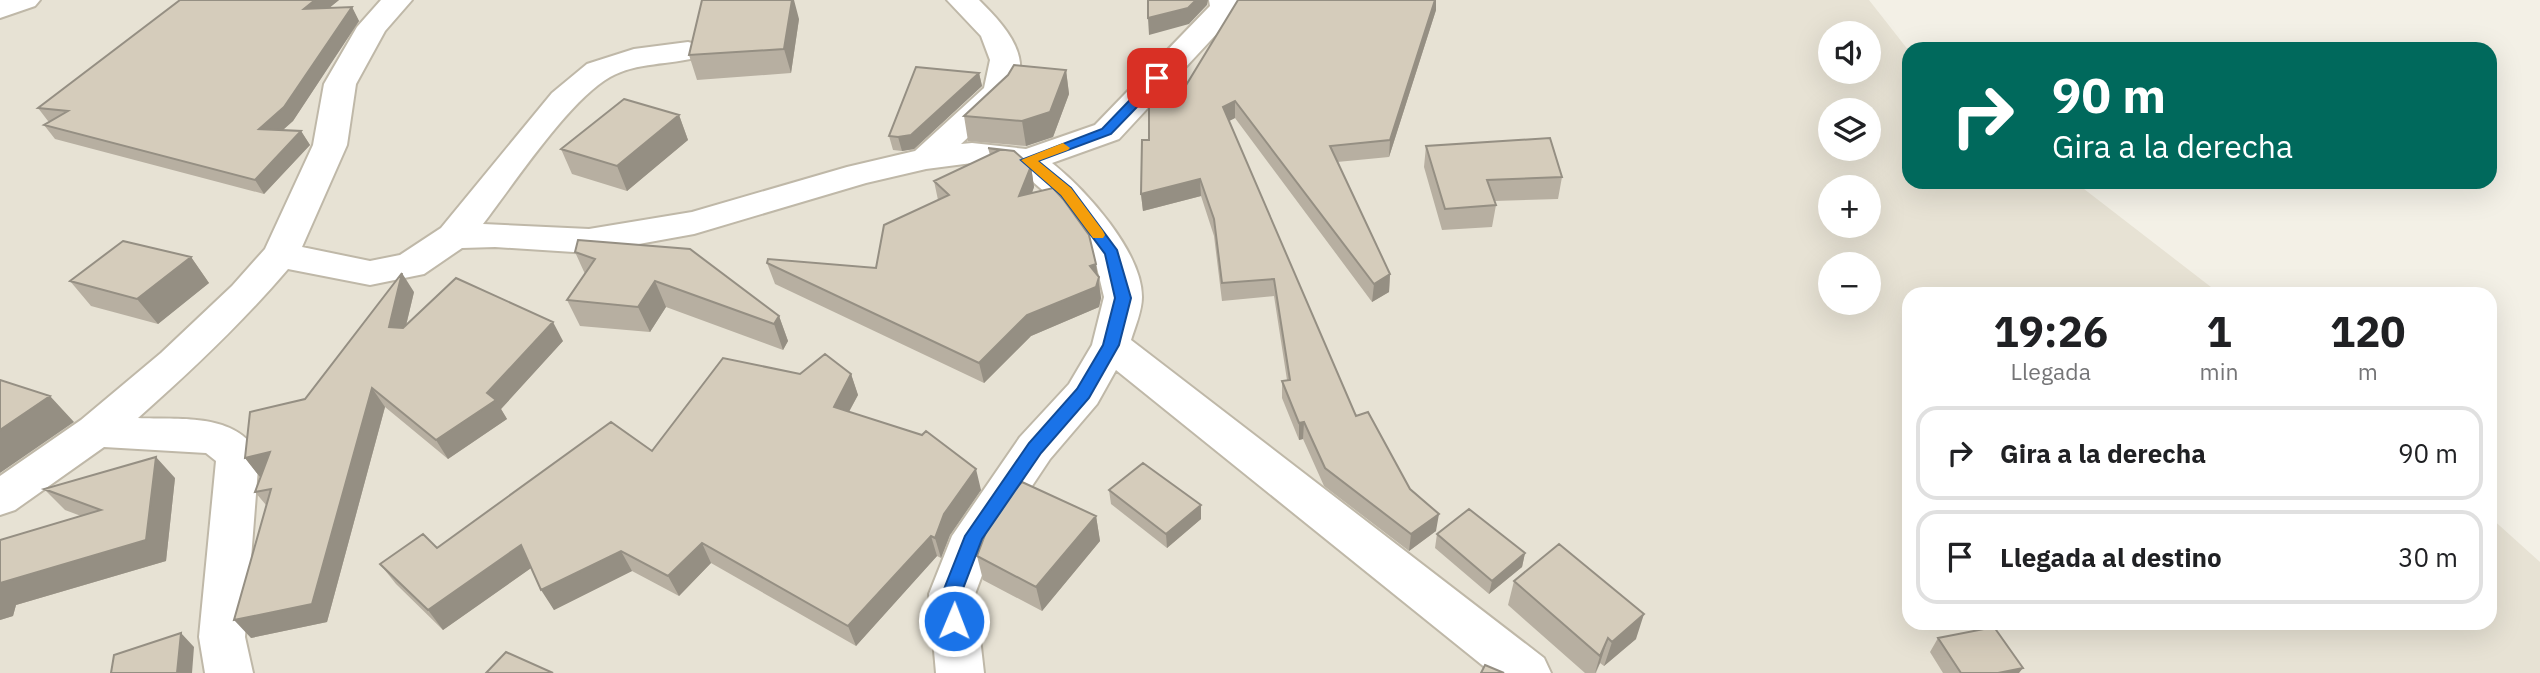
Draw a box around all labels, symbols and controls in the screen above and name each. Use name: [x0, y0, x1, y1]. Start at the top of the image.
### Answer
map controls: [1818, 21, 1881, 315]
button: sound: [1818, 21, 1881, 84]
pin: [1127, 48, 1187, 108]
icon: arrive: [1138, 59, 1176, 97]
text: 90 m: [2052, 63, 2166, 126]
icon: right: [1937, 70, 2028, 161]
button: layers: [1818, 98, 1881, 161]
text: Gira a la derecha: [2052, 125, 2293, 167]
button: +: [1818, 175, 1881, 238]
button: −: [1818, 252, 1881, 315]
text: 19:26: [1993, 304, 2108, 359]
text: 1: [2206, 304, 2232, 359]
text: 120: [2330, 304, 2406, 359]
text: Llegada: [2011, 356, 2091, 386]
text: min: [2200, 356, 2238, 386]
text: m: [2358, 356, 2378, 386]
icon: right: [1941, 434, 1979, 472]
text: Gira a la derecha: [2000, 436, 2206, 470]
text: 90 m: [2398, 436, 2458, 470]
icon: arrive: [1941, 538, 1979, 576]
text: Llegada al destino: [2000, 540, 2222, 574]
text: 30 m: [2398, 540, 2458, 574]
position arrow: [917, 584, 991, 658]

